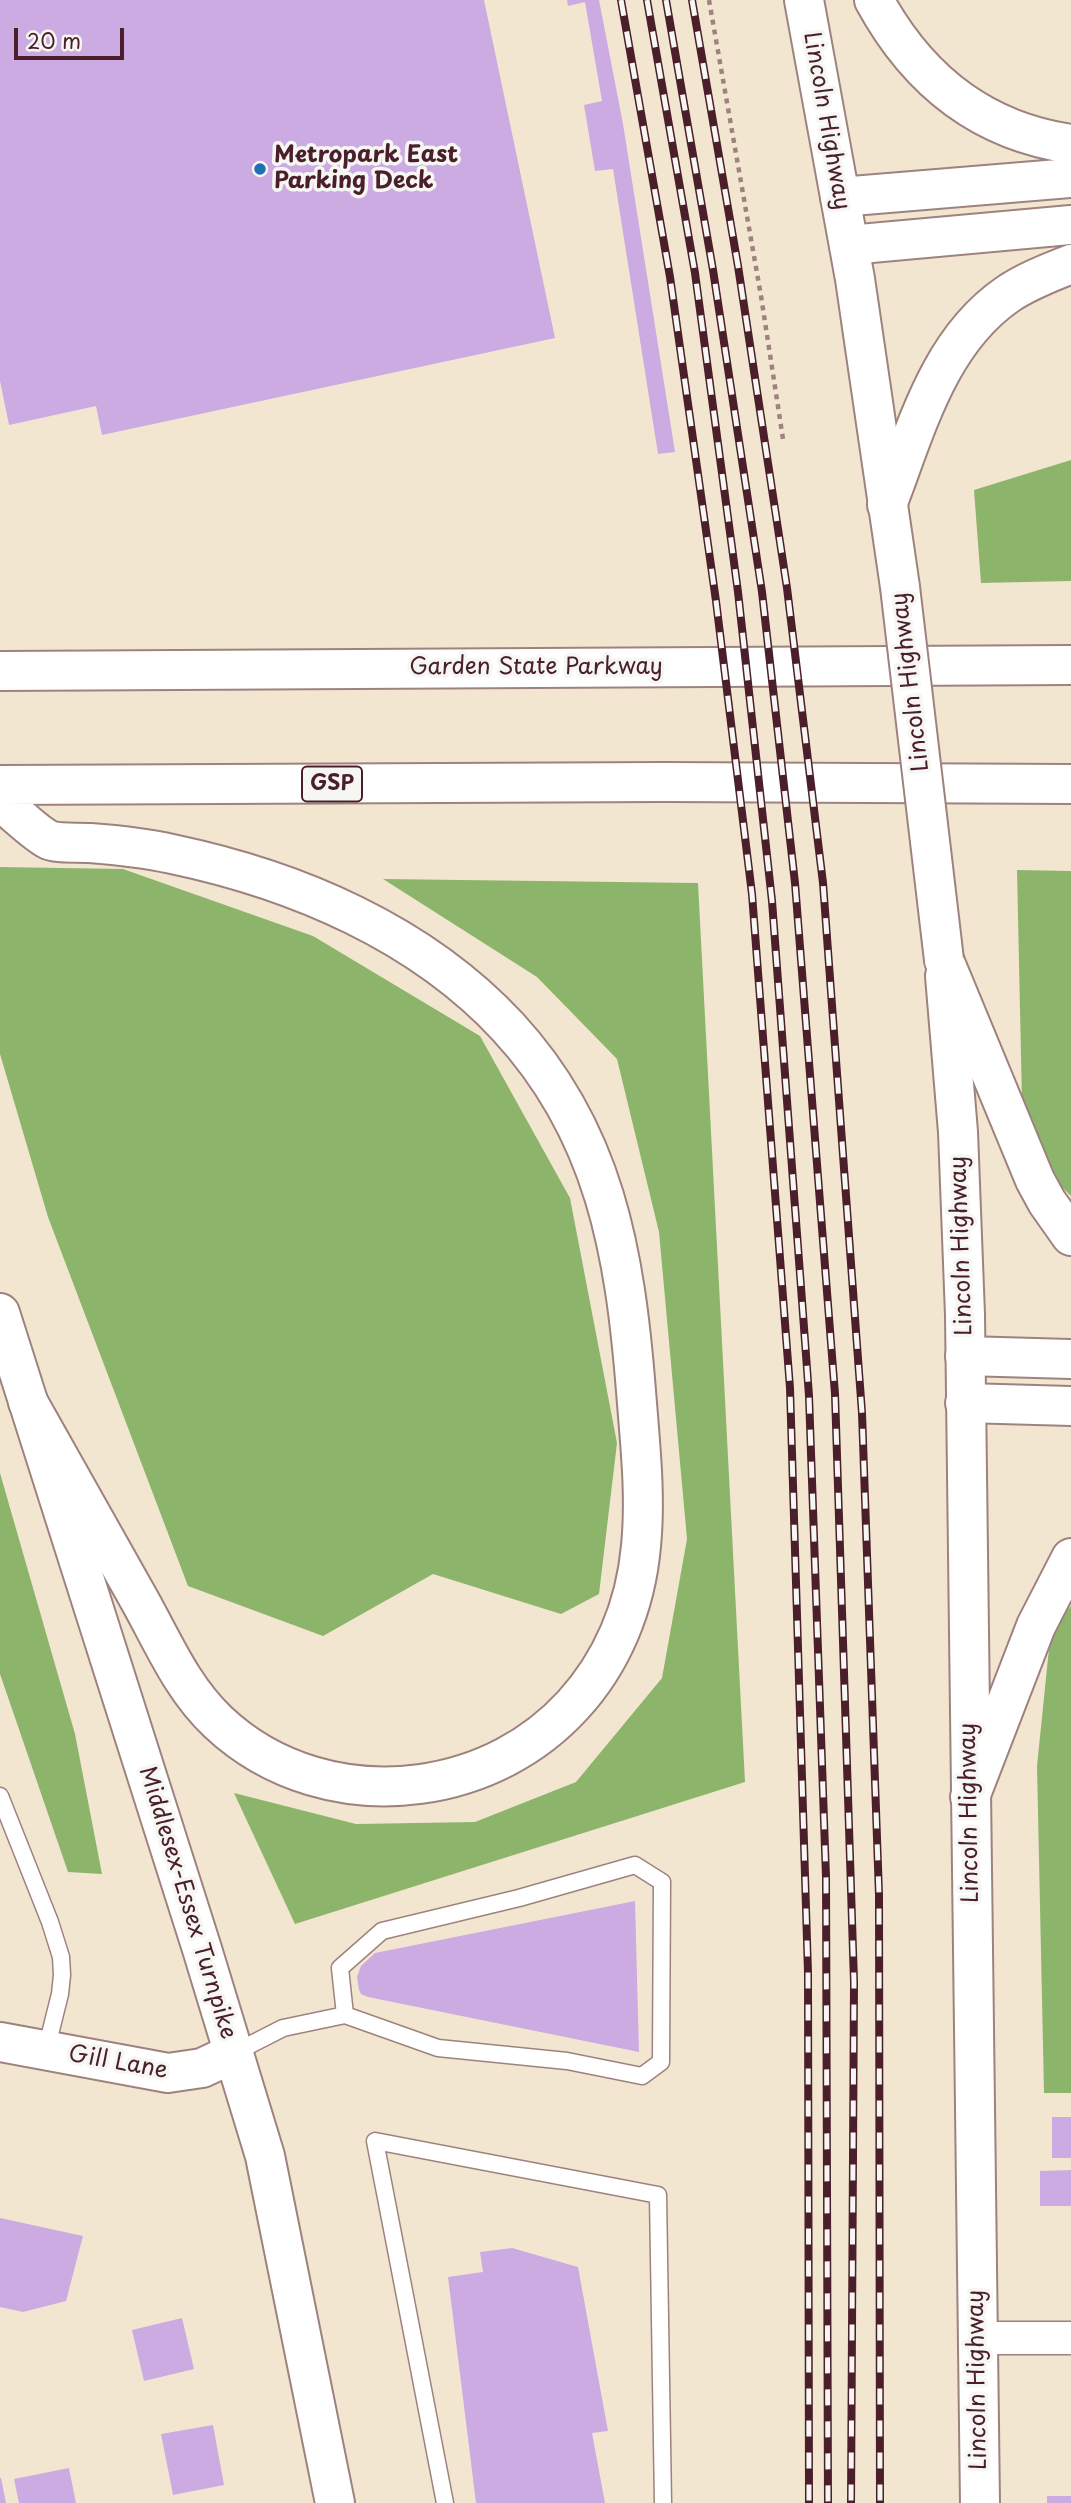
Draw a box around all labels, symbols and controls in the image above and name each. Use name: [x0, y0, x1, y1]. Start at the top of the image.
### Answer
scale bar: [18, 14, 128, 58]
text: 20 m: [27, 24, 81, 56]
street label: Lincoln Highway: [797, 30, 855, 212]
place label: Metropark East Parking Deck: [274, 142, 458, 196]
marker: Metropark East Parking Deck: [252, 161, 268, 177]
street label: Lincoln Highway: [886, 591, 936, 773]
street label: Garden State Parkway: [409, 654, 663, 682]
road number: GSP: [302, 766, 362, 802]
street label: Lincoln Highway: [945, 1155, 979, 1337]
street label: Lincoln Highway: [955, 1723, 985, 1903]
street label: Middlesex-Essex Turnpike: [132, 1763, 242, 2043]
street label: Gill Lane: [66, 2041, 170, 2085]
street label: Lincoln Highway: [963, 2290, 993, 2470]

